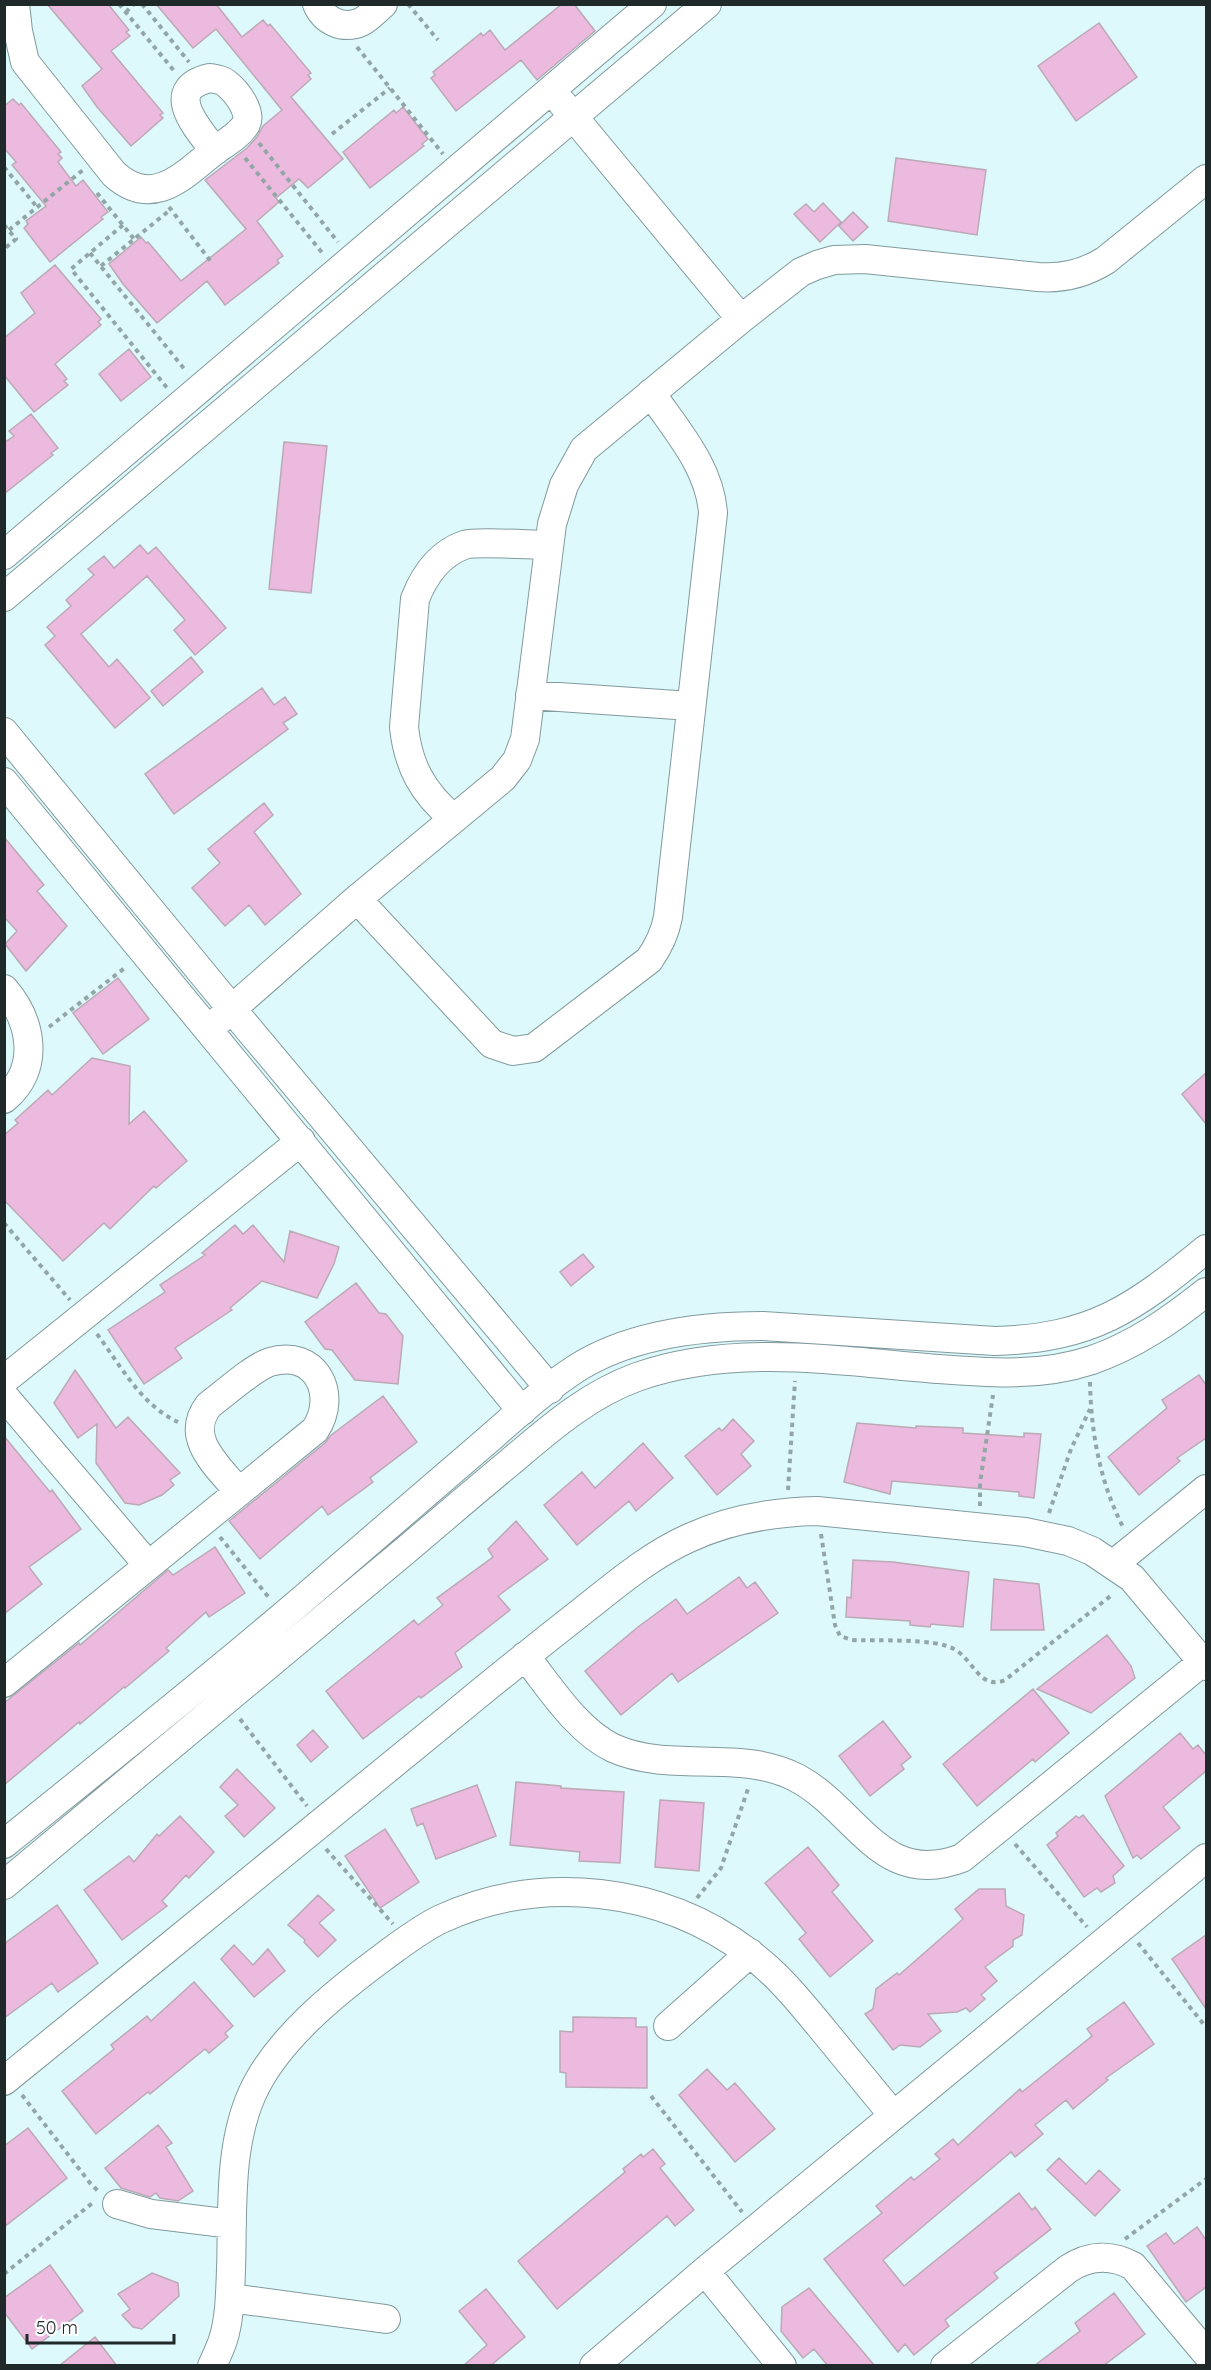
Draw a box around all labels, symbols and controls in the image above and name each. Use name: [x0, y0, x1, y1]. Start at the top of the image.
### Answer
scale bar: [27, 2307, 174, 2345]
text: 50 m: [36, 2316, 78, 2339]

